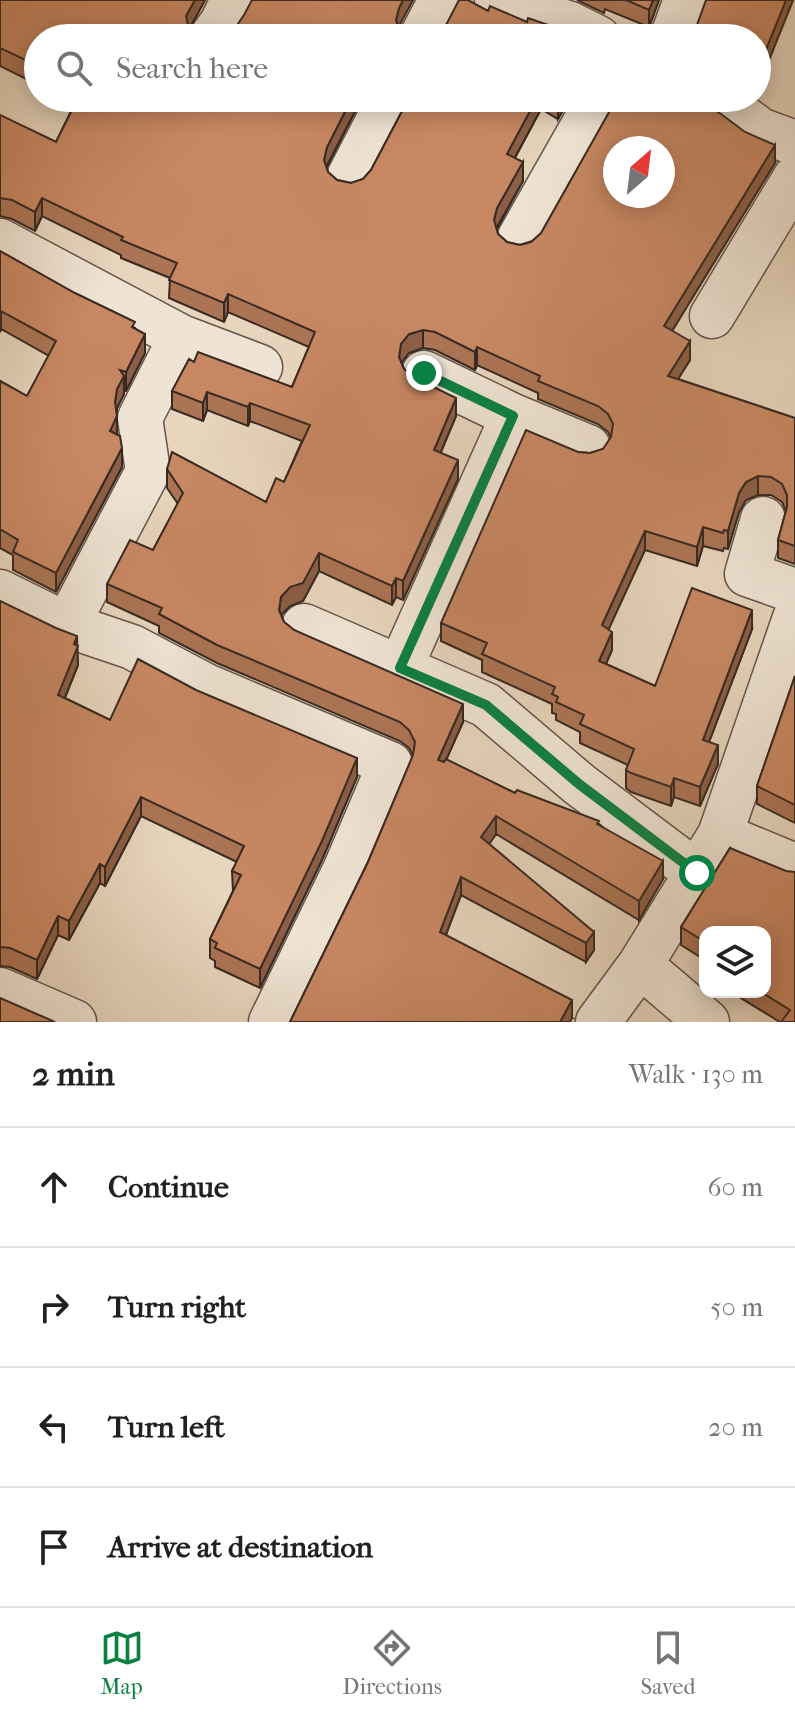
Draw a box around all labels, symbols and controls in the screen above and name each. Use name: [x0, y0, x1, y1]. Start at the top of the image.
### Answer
search box: [24, 24, 771, 112]
icon: search: [52, 46, 96, 90]
text: Search here: [116, 51, 268, 86]
north arrow: [603, 136, 675, 208]
route end: [406, 355, 442, 391]
route start: [679, 855, 715, 891]
map controls: [699, 926, 771, 998]
button: layers: [699, 926, 771, 998]
text: 2 min: [32, 1054, 115, 1094]
text: Walk · 130 m: [629, 1059, 763, 1090]
icon: ahead: [32, 1165, 76, 1209]
text: Continue: [108, 1170, 229, 1205]
text: 60 m: [707, 1172, 763, 1203]
icon: right: [32, 1285, 76, 1329]
text: Turn right: [108, 1290, 246, 1325]
text: 50 m: [710, 1292, 763, 1323]
icon: left: [32, 1405, 76, 1449]
text: Turn left: [108, 1410, 225, 1445]
text: 20 m: [708, 1412, 763, 1443]
icon: arrive: [32, 1525, 76, 1569]
text: Arrive at destination: [108, 1530, 373, 1565]
tab: Map: [100, 1626, 144, 1700]
tab: Directions: [343, 1626, 442, 1700]
tab: Saved: [641, 1626, 695, 1700]

